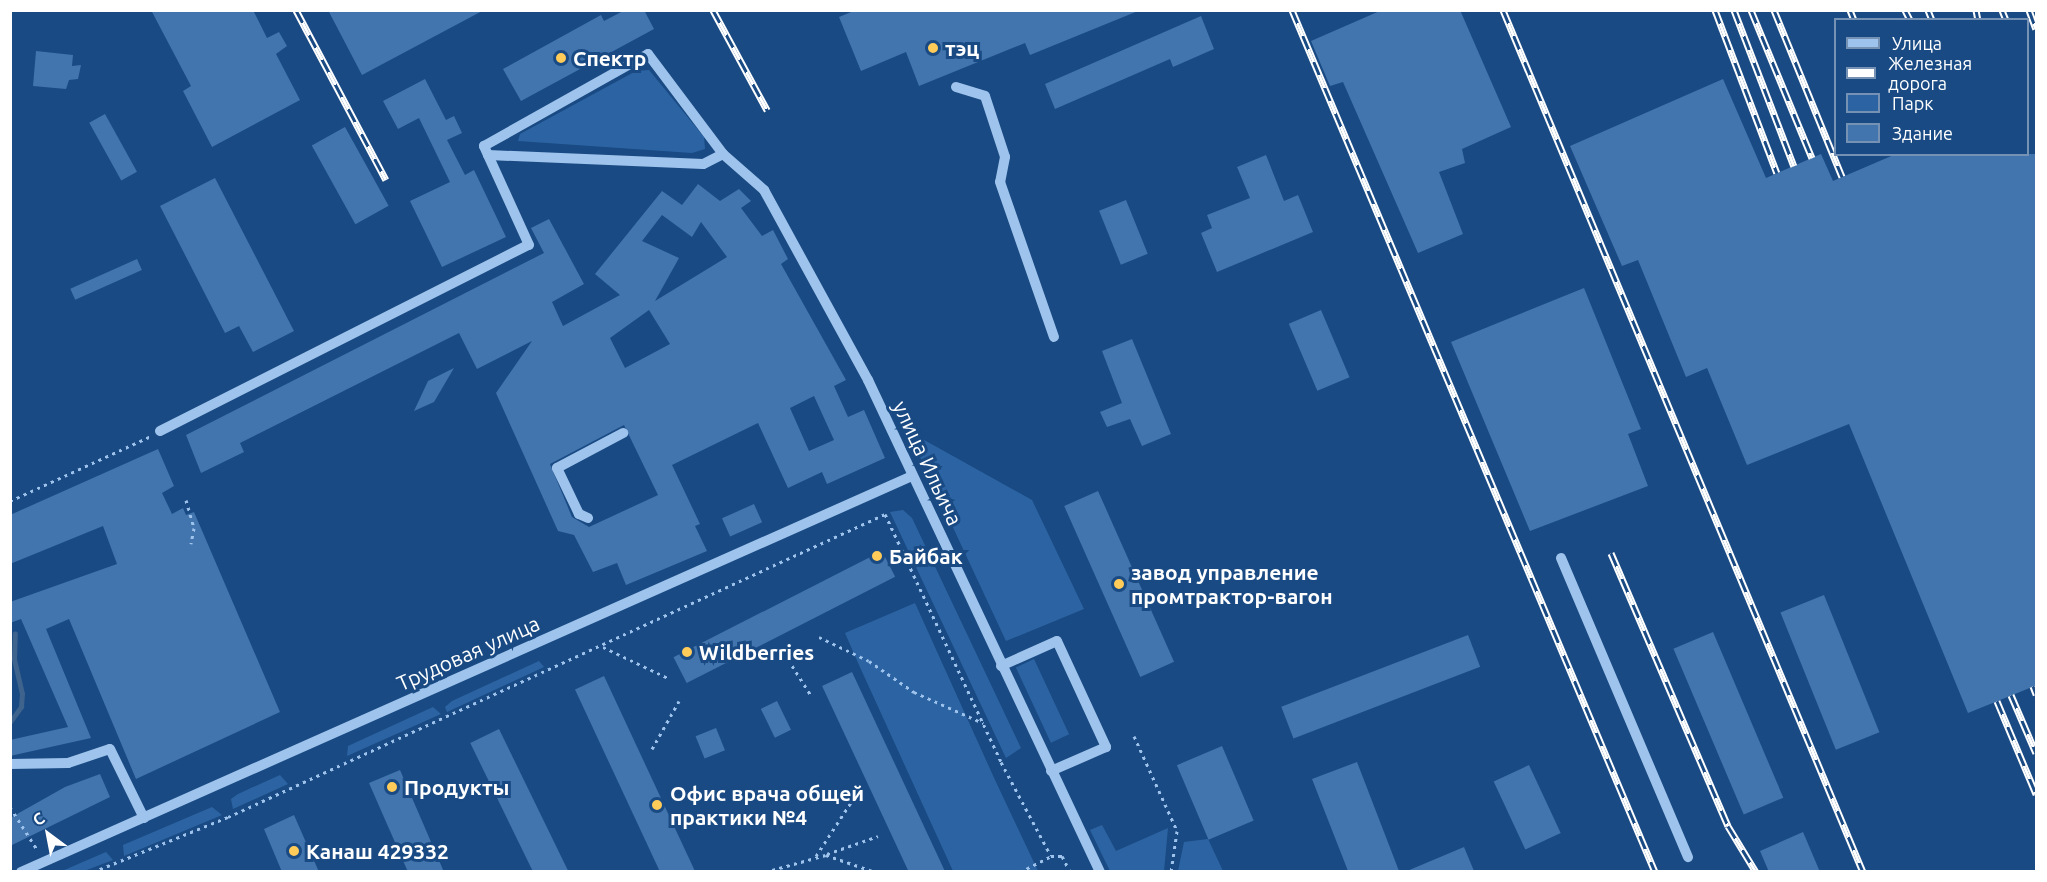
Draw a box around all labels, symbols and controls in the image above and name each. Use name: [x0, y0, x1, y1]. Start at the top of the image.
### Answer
legend: [1834, 18, 2029, 156]
text: Улица: [1892, 33, 1942, 53]
place label: тэц: [945, 35, 979, 61]
marker: тэц: [926, 41, 940, 55]
place label: Спектр: [573, 45, 646, 71]
marker: Спектр: [554, 51, 568, 65]
text: Железная дорога: [1888, 53, 1972, 93]
text: Парк: [1892, 93, 1933, 113]
text: Здание: [1892, 123, 1953, 143]
street label: улица Ильича: [888, 397, 968, 529]
place label: Байбак: [889, 543, 963, 569]
marker: Байбак: [870, 549, 884, 563]
place label: завод управление промтрактор-вагон: [1131, 559, 1333, 609]
marker: завод управление промтрактор-вагон: [1112, 577, 1126, 591]
street label: Трудовая улица: [393, 610, 543, 696]
place label: Wildberries: [699, 639, 814, 665]
marker: Wildberries: [680, 645, 694, 659]
place label: Продукты: [404, 774, 509, 800]
marker: Продукты: [385, 780, 399, 794]
place label: Офис врача общей практики №4: [670, 780, 864, 830]
marker: Офис врача общей практики №4: [648, 796, 666, 814]
north arrow: [18, 804, 78, 864]
text: С: [29, 808, 48, 829]
place label: Канаш 429332: [306, 838, 449, 864]
marker: Канаш 429332: [287, 844, 301, 858]

